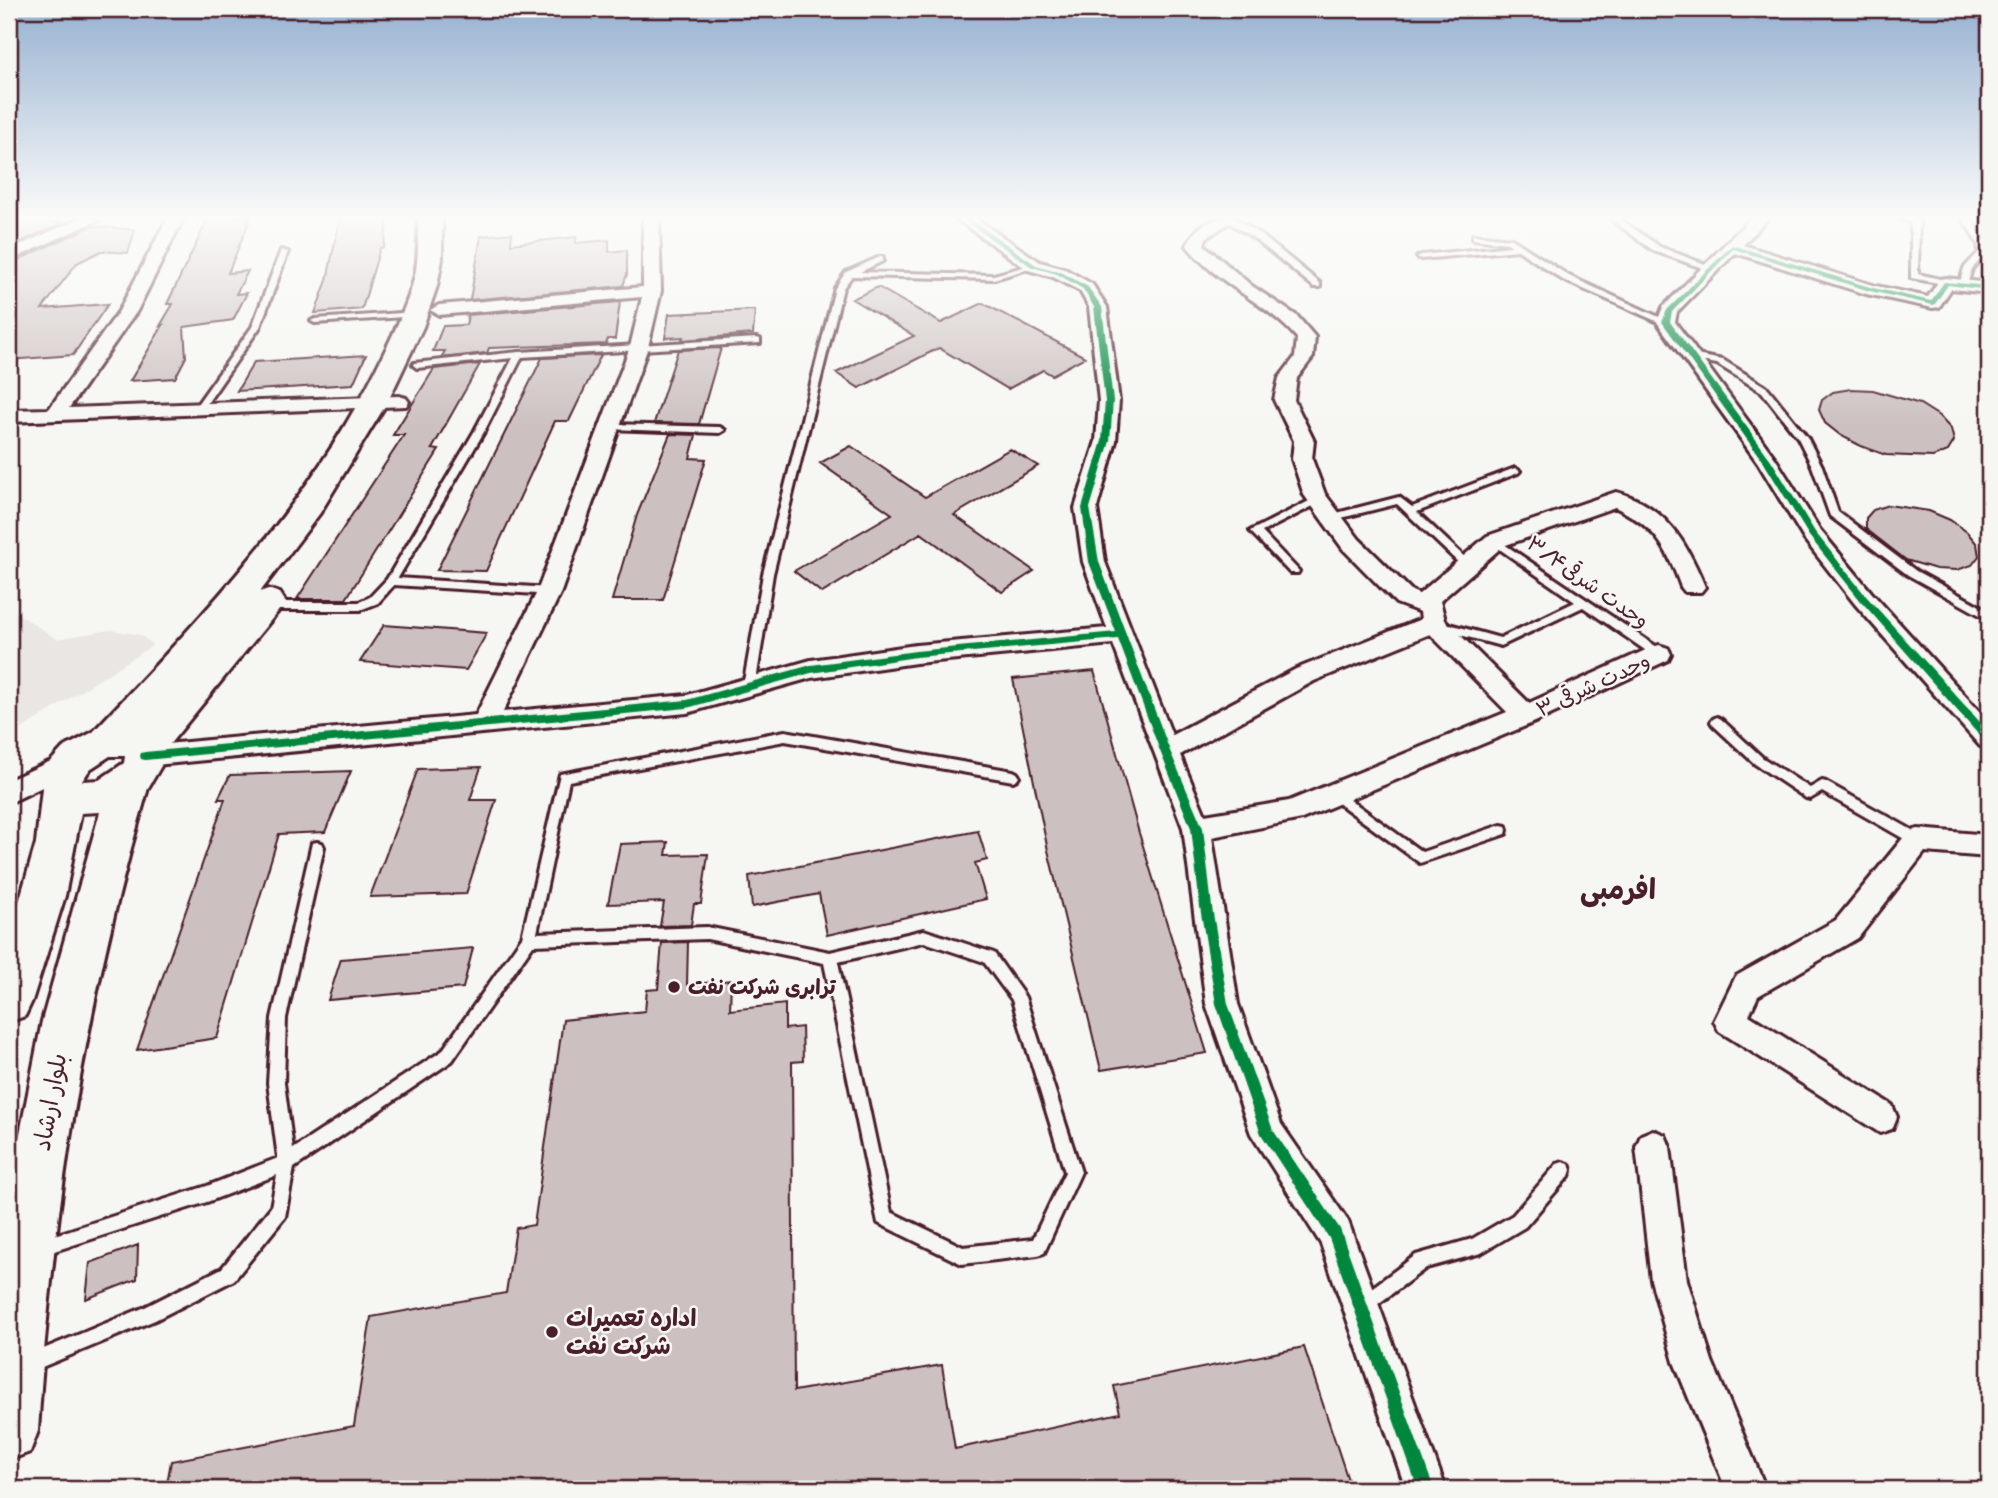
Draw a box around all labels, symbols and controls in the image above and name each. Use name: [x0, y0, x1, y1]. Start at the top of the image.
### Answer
street label: وحدت شرقی۳/۴: [1518, 525, 1658, 639]
street label: وحدت شرقی ۳: [1529, 642, 1657, 728]
district label: افرمبی: [1580, 865, 1656, 914]
place label: ترابری شرکت نفت: [688, 968, 837, 1006]
marker: ترابری شرکت نفت: [666, 979, 682, 995]
street label: بلوار ارشاد: [21, 1050, 79, 1154]
place label: اداره تعمیرات شرکت نفت: [566, 1297, 696, 1367]
marker: اداره تعمیرات شرکت نفت: [544, 1324, 560, 1340]

